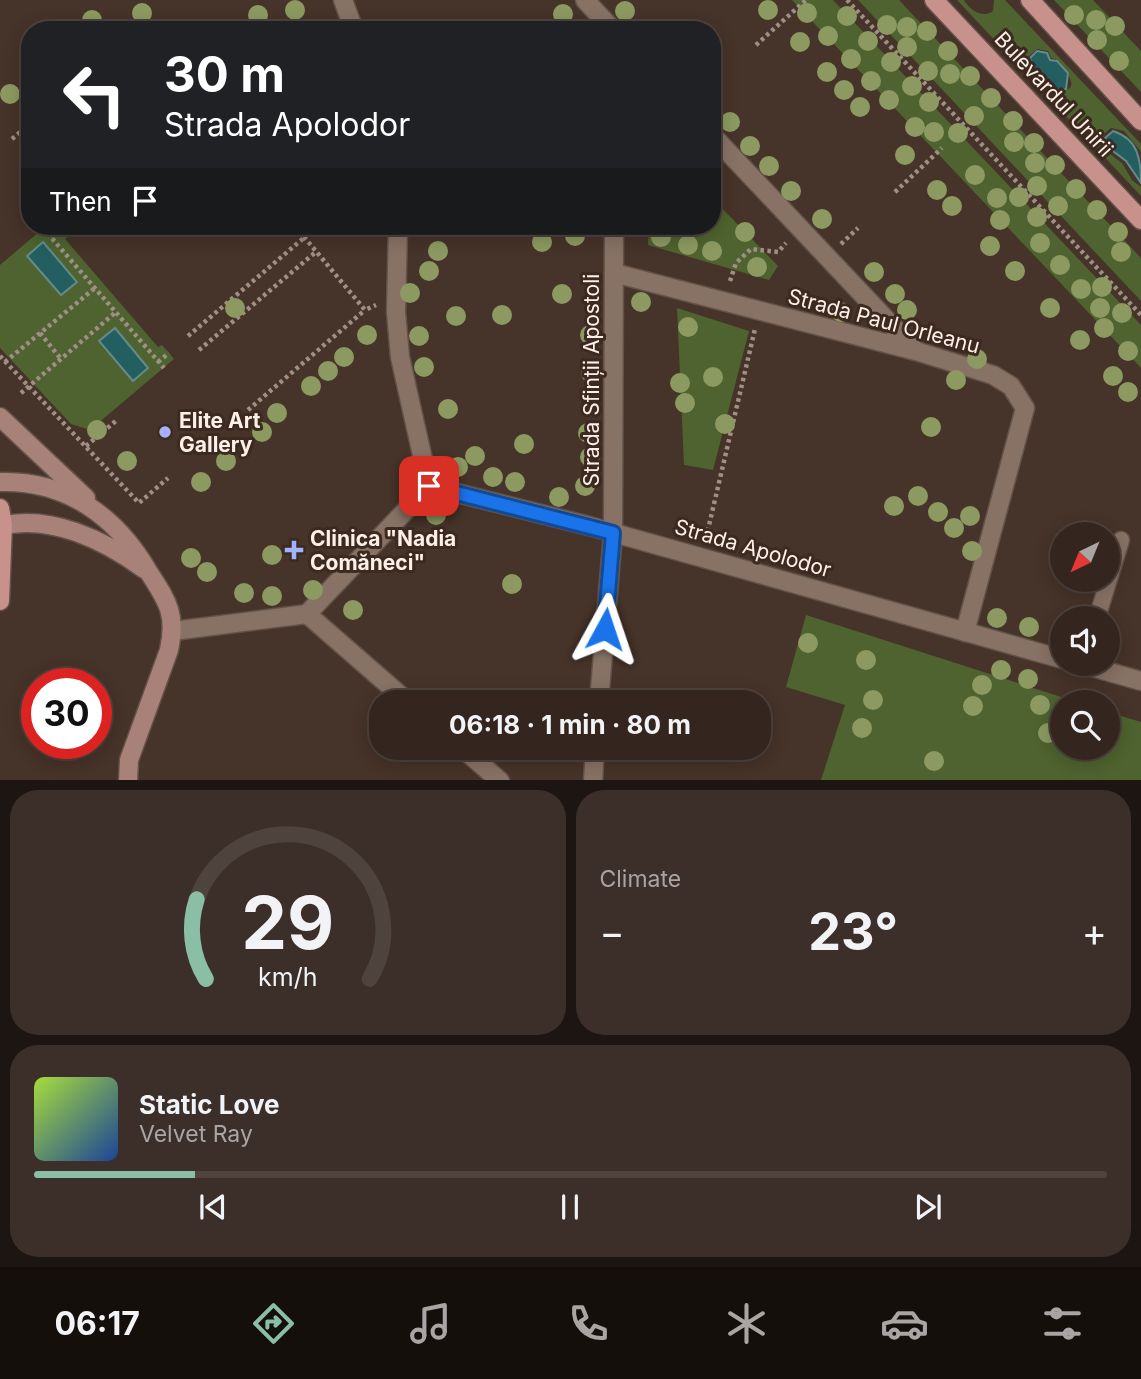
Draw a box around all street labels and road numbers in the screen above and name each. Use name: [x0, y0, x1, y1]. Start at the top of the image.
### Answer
street label: Bulevardul Unirii: [990, 26, 1118, 162]
street label: Strada Sfinții Apostoli: [579, 274, 604, 486]
street label: Strada Paul Orleanu: [785, 283, 983, 359]
street label: Strada Apolodor: [672, 514, 834, 582]

